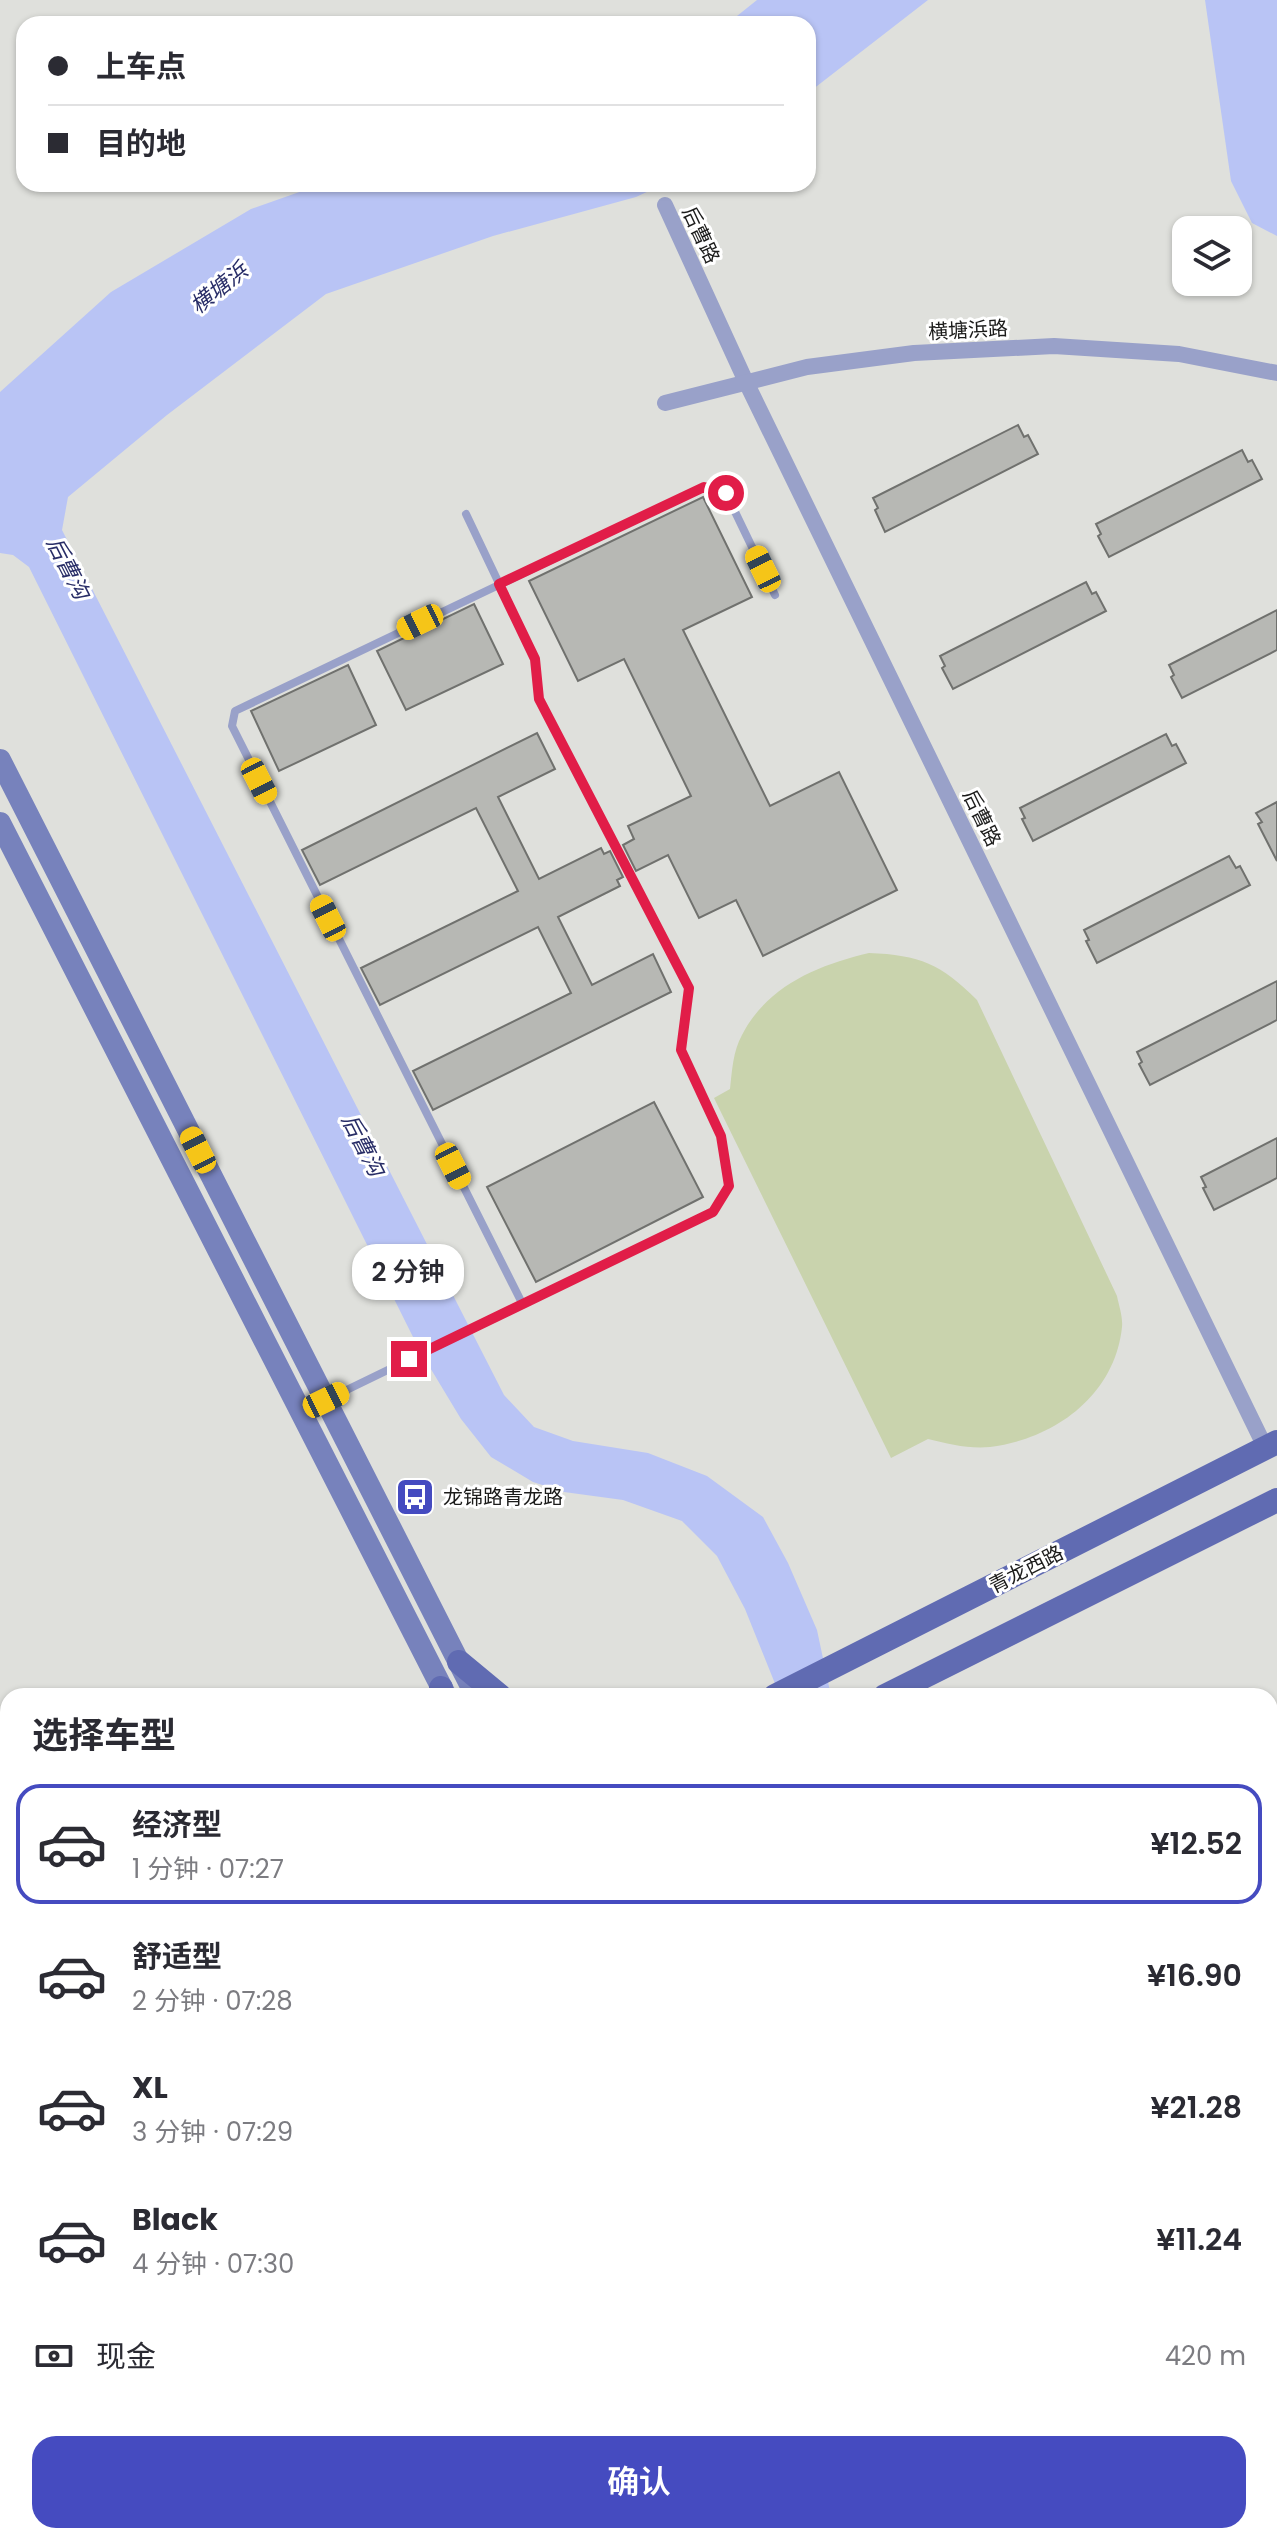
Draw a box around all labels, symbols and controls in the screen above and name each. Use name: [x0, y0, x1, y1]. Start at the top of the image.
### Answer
text: 上车点: [96, 45, 186, 88]
text: 目的地: [96, 122, 186, 165]
street label: 后曹路: [676, 202, 726, 268]
map controls: [1172, 216, 1252, 296]
button: layers: [1172, 216, 1252, 296]
water label: 横塘浜: [184, 254, 256, 321]
street label: 横塘浜路: [927, 314, 1009, 346]
route start: [708, 475, 744, 511]
water label: 后曹沟: [39, 532, 98, 606]
car: [742, 542, 784, 596]
car: [393, 601, 447, 643]
car: [237, 754, 281, 808]
street label: 后曹路: [956, 785, 1008, 851]
car: [306, 891, 350, 945]
water label: 后曹沟: [334, 1109, 393, 1183]
car: [176, 1123, 220, 1177]
car: [431, 1139, 475, 1193]
callout: 2 分钟: [353, 1243, 465, 1299]
text: 2 分钟: [371, 1254, 445, 1290]
route end: [391, 1341, 427, 1377]
car: [299, 1379, 353, 1421]
bus stop icon: 龙锦路青龙路: [394, 1476, 436, 1518]
place label: 龙锦路青龙路: [443, 1483, 563, 1511]
street label: 青龙西路: [984, 1538, 1068, 1600]
text: 选择车型: [32, 1710, 176, 1761]
text: 经济型: [132, 1803, 222, 1846]
icon: car: [36, 1808, 108, 1880]
text: ¥12.52: [1151, 1822, 1242, 1865]
text: 1 分钟 · 07:27: [132, 1851, 284, 1887]
text: 舒适型: [132, 1935, 222, 1978]
icon: car: [36, 1940, 108, 2012]
text: ¥16.90: [1147, 1954, 1242, 1997]
text: 2 分钟 · 07:28: [132, 1983, 293, 2019]
text: XL: [132, 2066, 168, 2109]
icon: car: [36, 2072, 108, 2144]
text: ¥21.28: [1151, 2086, 1242, 2129]
text: 3 分钟 · 07:29: [132, 2114, 293, 2150]
text: Black: [132, 2198, 218, 2241]
icon: car: [36, 2204, 108, 2276]
text: ¥11.24: [1156, 2218, 1242, 2261]
text: 4 分钟 · 07:30: [132, 2246, 294, 2282]
icon: cash: [32, 2334, 76, 2378]
text: 现金: [96, 2335, 156, 2378]
text: 420 m: [1165, 2338, 1246, 2374]
button: 确认: [32, 2436, 1246, 2528]

